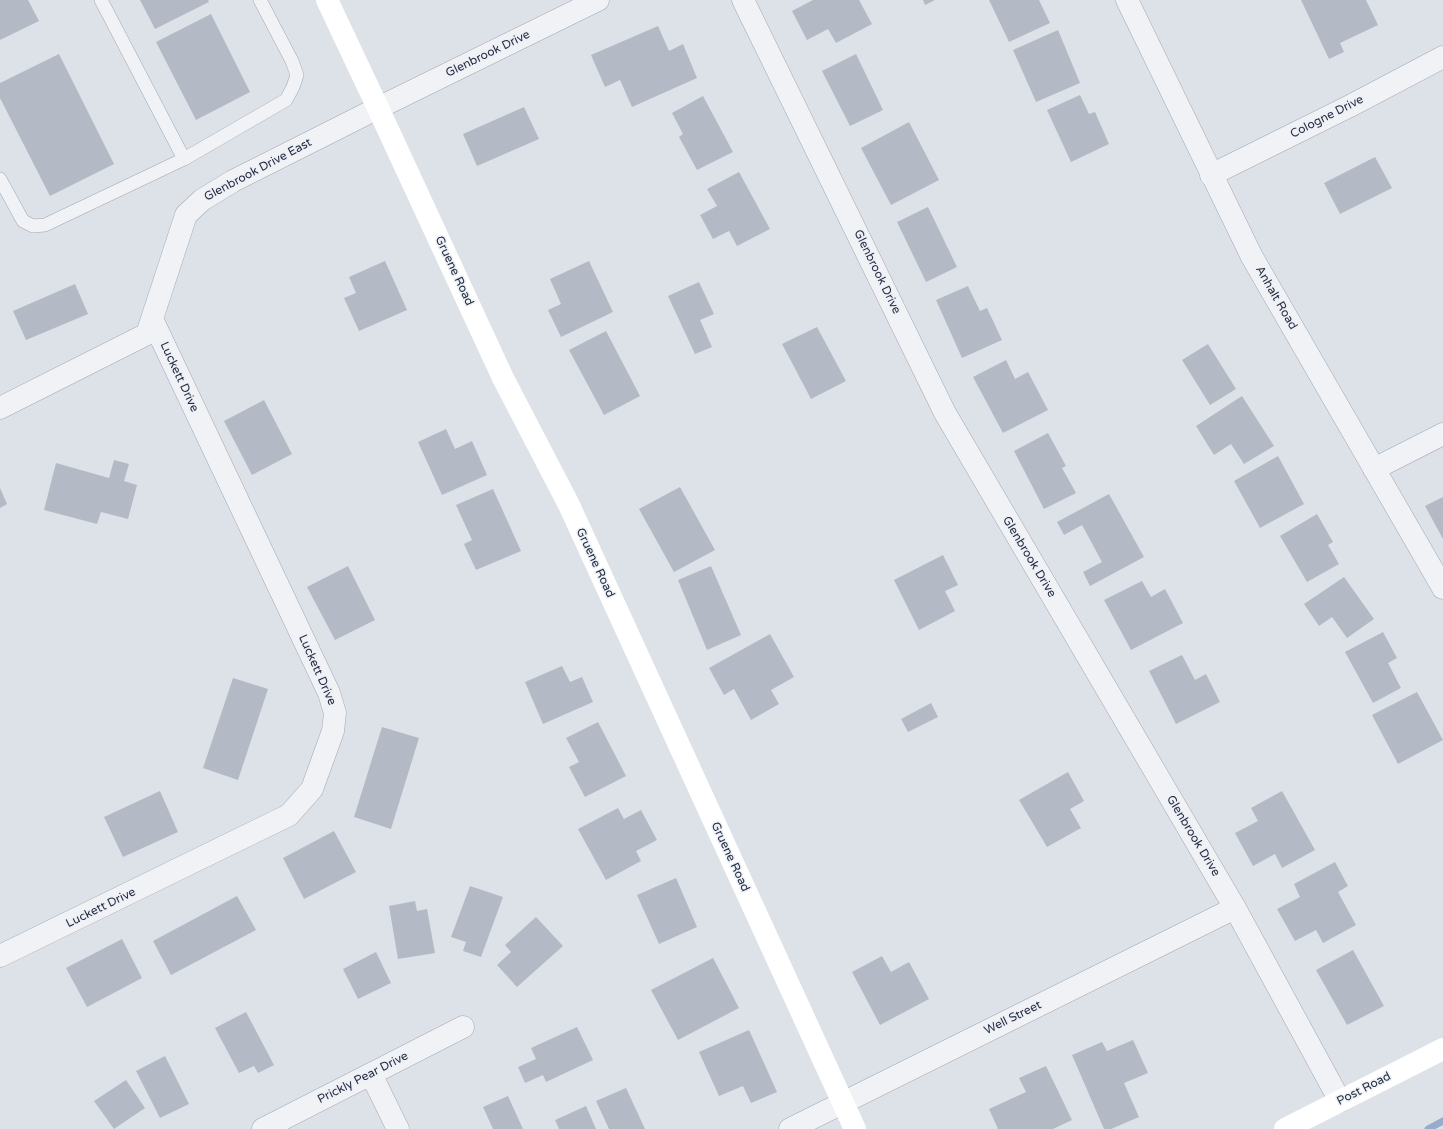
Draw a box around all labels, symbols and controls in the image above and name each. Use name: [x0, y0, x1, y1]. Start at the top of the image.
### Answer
street label: Glenbrook Drive: [444, 27, 532, 81]
street label: Cologne Drive: [1288, 92, 1366, 142]
street label: Glenbrook Drive East: [202, 136, 314, 204]
street label: Glenbrook Drive: [850, 228, 904, 316]
street label: Gruene Road: [432, 234, 476, 308]
street label: Anhalt Road: [1252, 264, 1300, 332]
street label: Luckett Drive: [156, 340, 202, 414]
street label: Glenbrook Drive: [999, 514, 1059, 600]
street label: Gruene Road: [573, 526, 617, 600]
street label: Luckett Drive: [295, 633, 339, 707]
street label: Glenbrook Drive: [1163, 793, 1223, 879]
street label: Gruene Road: [708, 820, 752, 894]
street label: Luckett Drive: [64, 885, 138, 931]
street label: Well Street: [982, 998, 1044, 1038]
street label: Prickly Pear Drive: [315, 1049, 411, 1107]
street label: Post Road: [1335, 1069, 1393, 1109]

